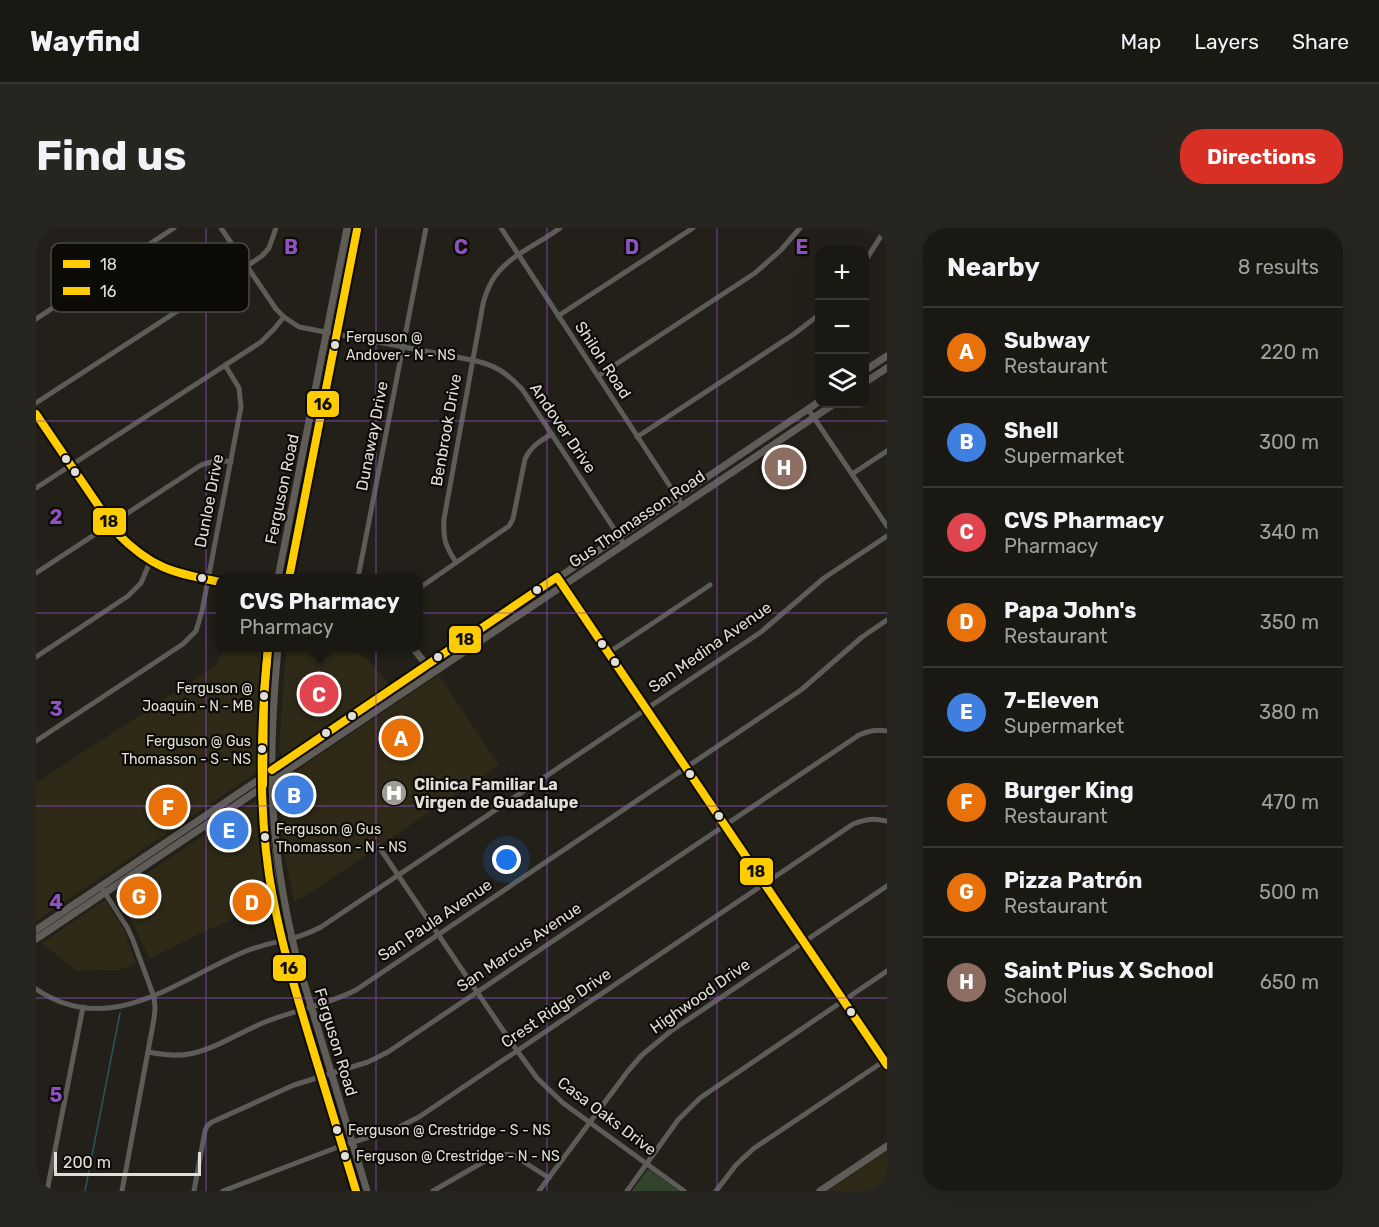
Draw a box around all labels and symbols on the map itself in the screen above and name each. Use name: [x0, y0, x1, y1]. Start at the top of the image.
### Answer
text: B: [284, 235, 298, 259]
text: C: [454, 235, 468, 259]
text: D: [625, 235, 639, 259]
text: E: [796, 235, 808, 259]
legend: [51, 243, 249, 312]
text: 18: [100, 255, 117, 274]
text: 16: [100, 282, 117, 301]
street label: Shiloh Road: [571, 318, 635, 402]
place label: Ferguson @ Andover - N - NS: [346, 329, 456, 364]
marker: Ferguson @ Andover - N - NS: [329, 339, 341, 351]
street label: Benbrook Drive: [427, 372, 465, 488]
street label: Andover Drive: [526, 379, 600, 477]
street label: Dunaway Drive: [352, 380, 392, 492]
line badge: 16: [306, 390, 340, 418]
text: 16: [314, 395, 332, 414]
street label: Ferguson Road: [261, 432, 303, 546]
pin: H: [764, 444, 804, 490]
unlabelled marker: [60, 453, 72, 465]
street label: Dunloe Drive: [191, 453, 227, 549]
unlabelled marker: [69, 466, 81, 478]
street label: Gus Thomasson Road: [565, 466, 709, 572]
text: 2: [50, 505, 63, 529]
line badge: 18: [92, 507, 127, 536]
text: 18: [100, 512, 119, 531]
unlabelled marker: [196, 572, 208, 584]
unlabelled marker: [531, 584, 543, 596]
street label: San Medina Avenue: [645, 597, 775, 697]
line badge: 18: [448, 625, 482, 654]
text: 18: [456, 630, 475, 649]
unlabelled marker: [596, 638, 608, 650]
unlabelled marker: [432, 651, 444, 663]
unlabelled marker: [609, 656, 621, 668]
pin: C: [300, 672, 338, 716]
place label: Ferguson @ Joaquin - N - MB: [142, 680, 253, 715]
marker: Ferguson @ Joaquin - N - MB: [258, 690, 270, 702]
text: 3: [49, 697, 63, 721]
unlabelled marker: [346, 710, 358, 722]
pin: A: [382, 716, 421, 760]
unlabelled marker: [320, 727, 332, 739]
place label: Ferguson @ Gus Thomasson - S - NS: [121, 733, 251, 768]
marker: Ferguson @ Gus Thomasson - S - NS: [256, 743, 268, 755]
unlabelled marker: [684, 768, 696, 780]
pin: B: [274, 772, 314, 818]
place label: Clinica Familiar La Virgen de Guadalupe: [414, 775, 578, 812]
hospital icon: Clinica Familiar La Virgen de Guadalupe: [379, 778, 409, 808]
pin: F: [148, 784, 188, 830]
pin: E: [210, 808, 248, 852]
unlabelled marker: [713, 810, 725, 822]
place label: Ferguson @ Gus Thomasson - N - NS: [276, 821, 407, 856]
marker: Ferguson @ Gus Thomasson - N - NS: [259, 831, 271, 843]
your location: [492, 845, 521, 874]
line badge: 18: [739, 857, 774, 886]
text: 18: [747, 862, 766, 881]
pin: G: [120, 874, 158, 918]
street label: San Paula Avenue: [374, 875, 496, 965]
pin: D: [232, 880, 272, 924]
text: 4: [49, 890, 63, 914]
street label: San Marcus Avenue: [453, 898, 585, 996]
line badge: 16: [272, 954, 307, 982]
street label: Highwood Drive: [646, 955, 754, 1037]
text: 16: [280, 959, 298, 978]
street label: Crest Ridge Drive: [497, 964, 615, 1052]
street label: Ferguson Road: [311, 986, 361, 1098]
unlabelled marker: [845, 1006, 857, 1018]
street label: Casa Oaks Drive: [554, 1073, 660, 1159]
text: 5: [50, 1083, 63, 1107]
place label: Ferguson @ Crestridge - S - NS: [348, 1122, 551, 1139]
marker: Ferguson @ Crestridge - S - NS: [331, 1124, 343, 1136]
place label: Ferguson @ Crestridge - N - NS: [356, 1148, 560, 1165]
scale bar: [54, 1149, 201, 1176]
marker: Ferguson @ Crestridge - N - NS: [339, 1150, 351, 1162]

